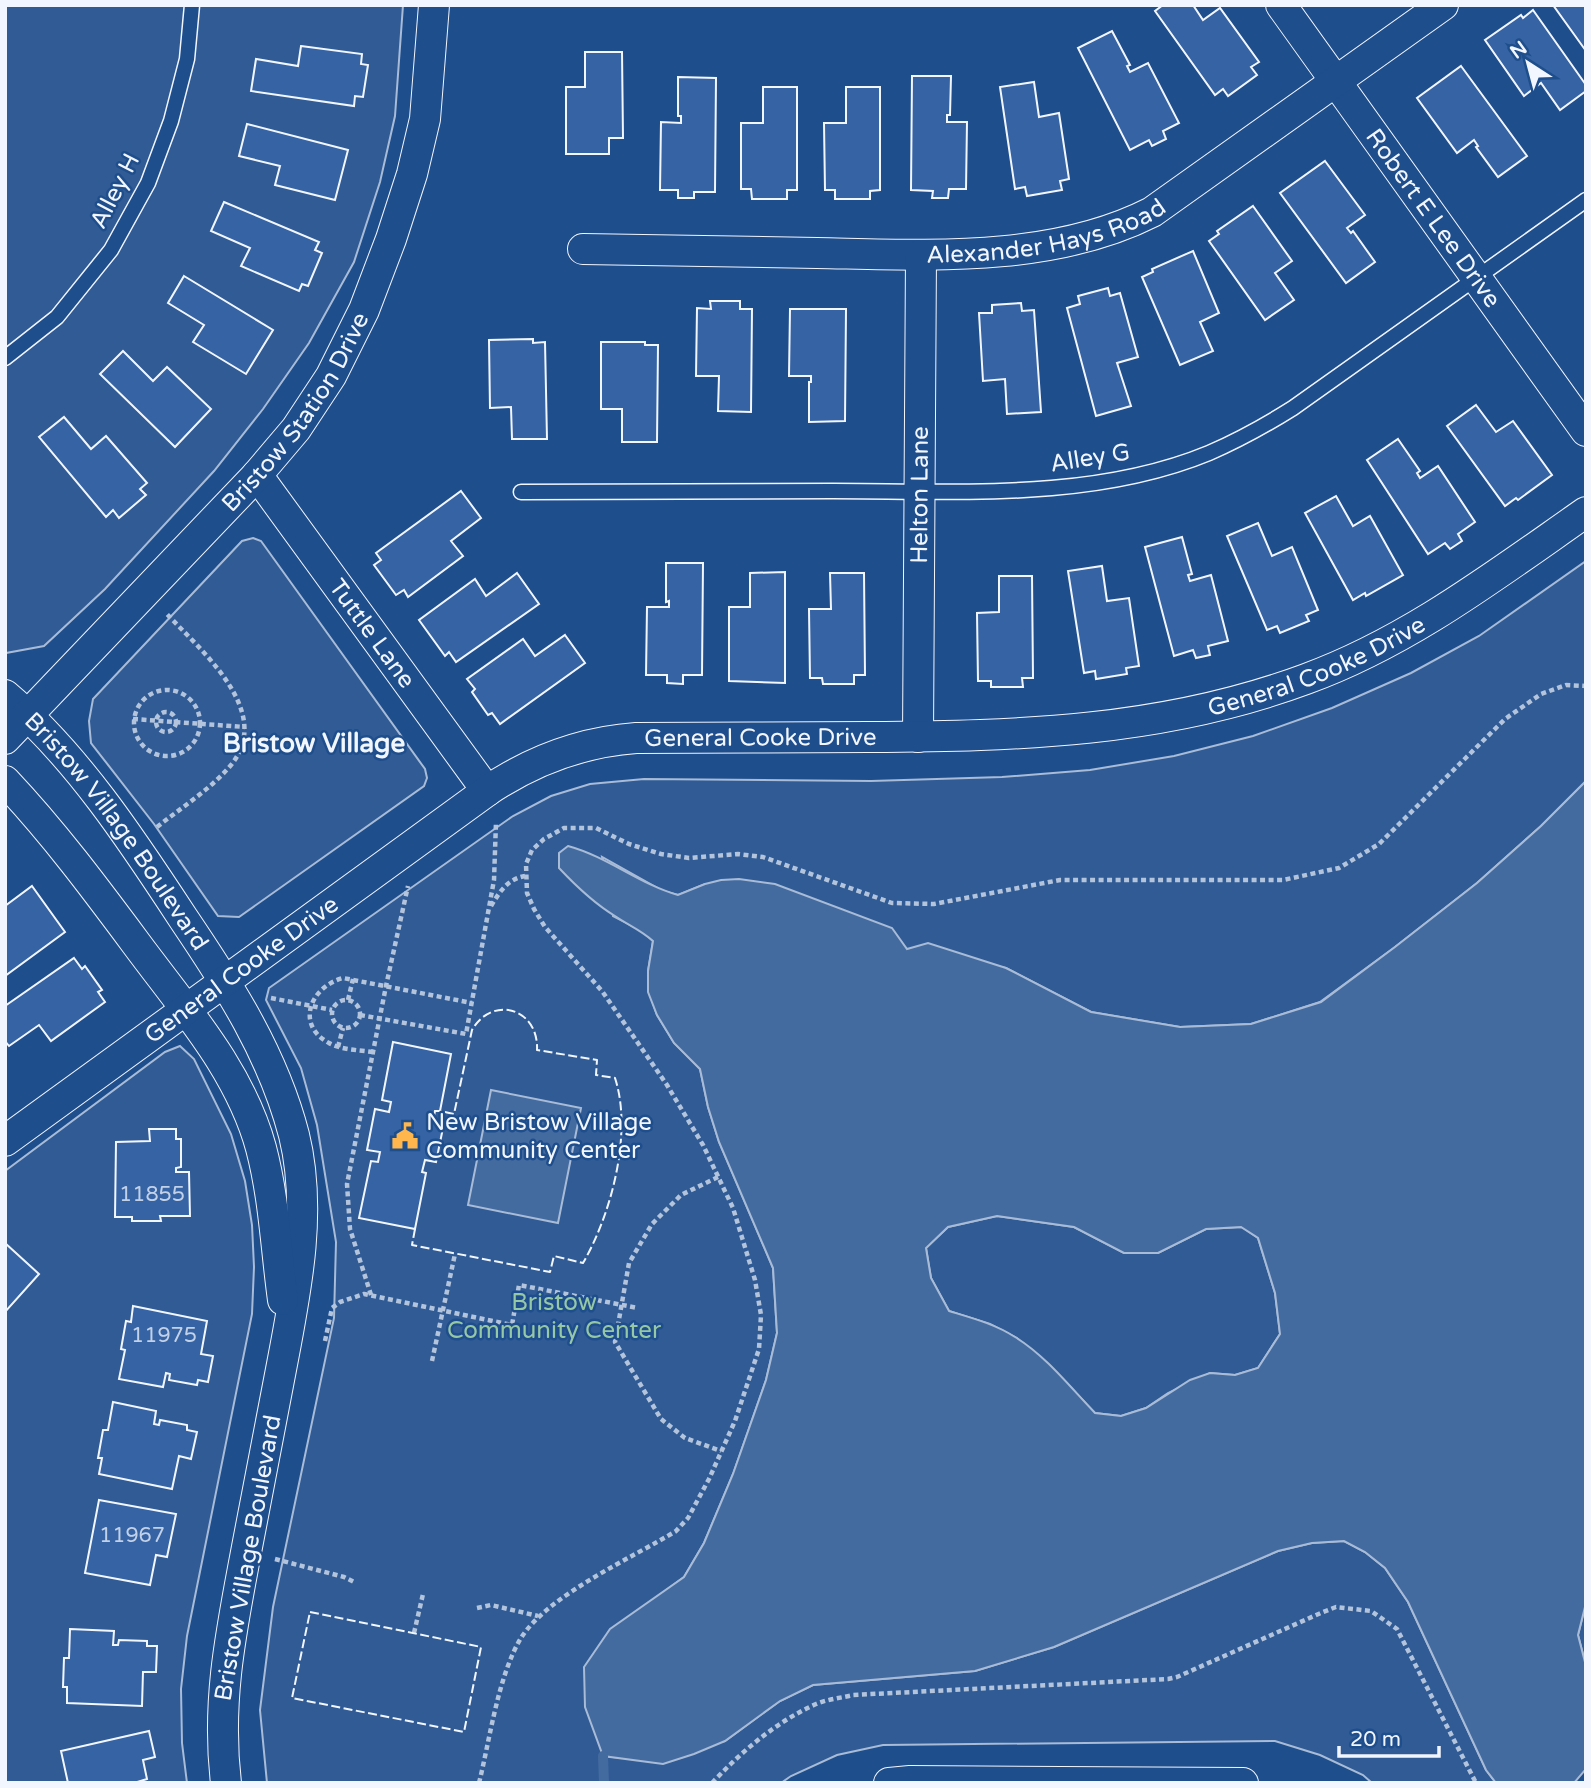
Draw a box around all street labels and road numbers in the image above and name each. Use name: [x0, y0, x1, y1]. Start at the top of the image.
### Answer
street label: Robert E Lee Drive: [1360, 123, 1507, 313]
street label: Alley H: [84, 149, 146, 233]
street label: Alexander Hays Road: [926, 192, 1171, 269]
street label: Bristow Station Drive: [215, 308, 375, 518]
street label: Helton Lane: [905, 426, 934, 564]
street label: Alley G: [1048, 437, 1132, 479]
street label: Tuttle Lane: [323, 573, 422, 694]
street label: General Cooke Drive: [1205, 610, 1430, 722]
street label: Bristow Village Boulevard: [19, 706, 215, 956]
street label: General Cooke Drive: [644, 722, 877, 753]
street label: General Cooke Drive: [139, 889, 344, 1049]
street label: Bristow Village Boulevard: [209, 1413, 287, 1703]

